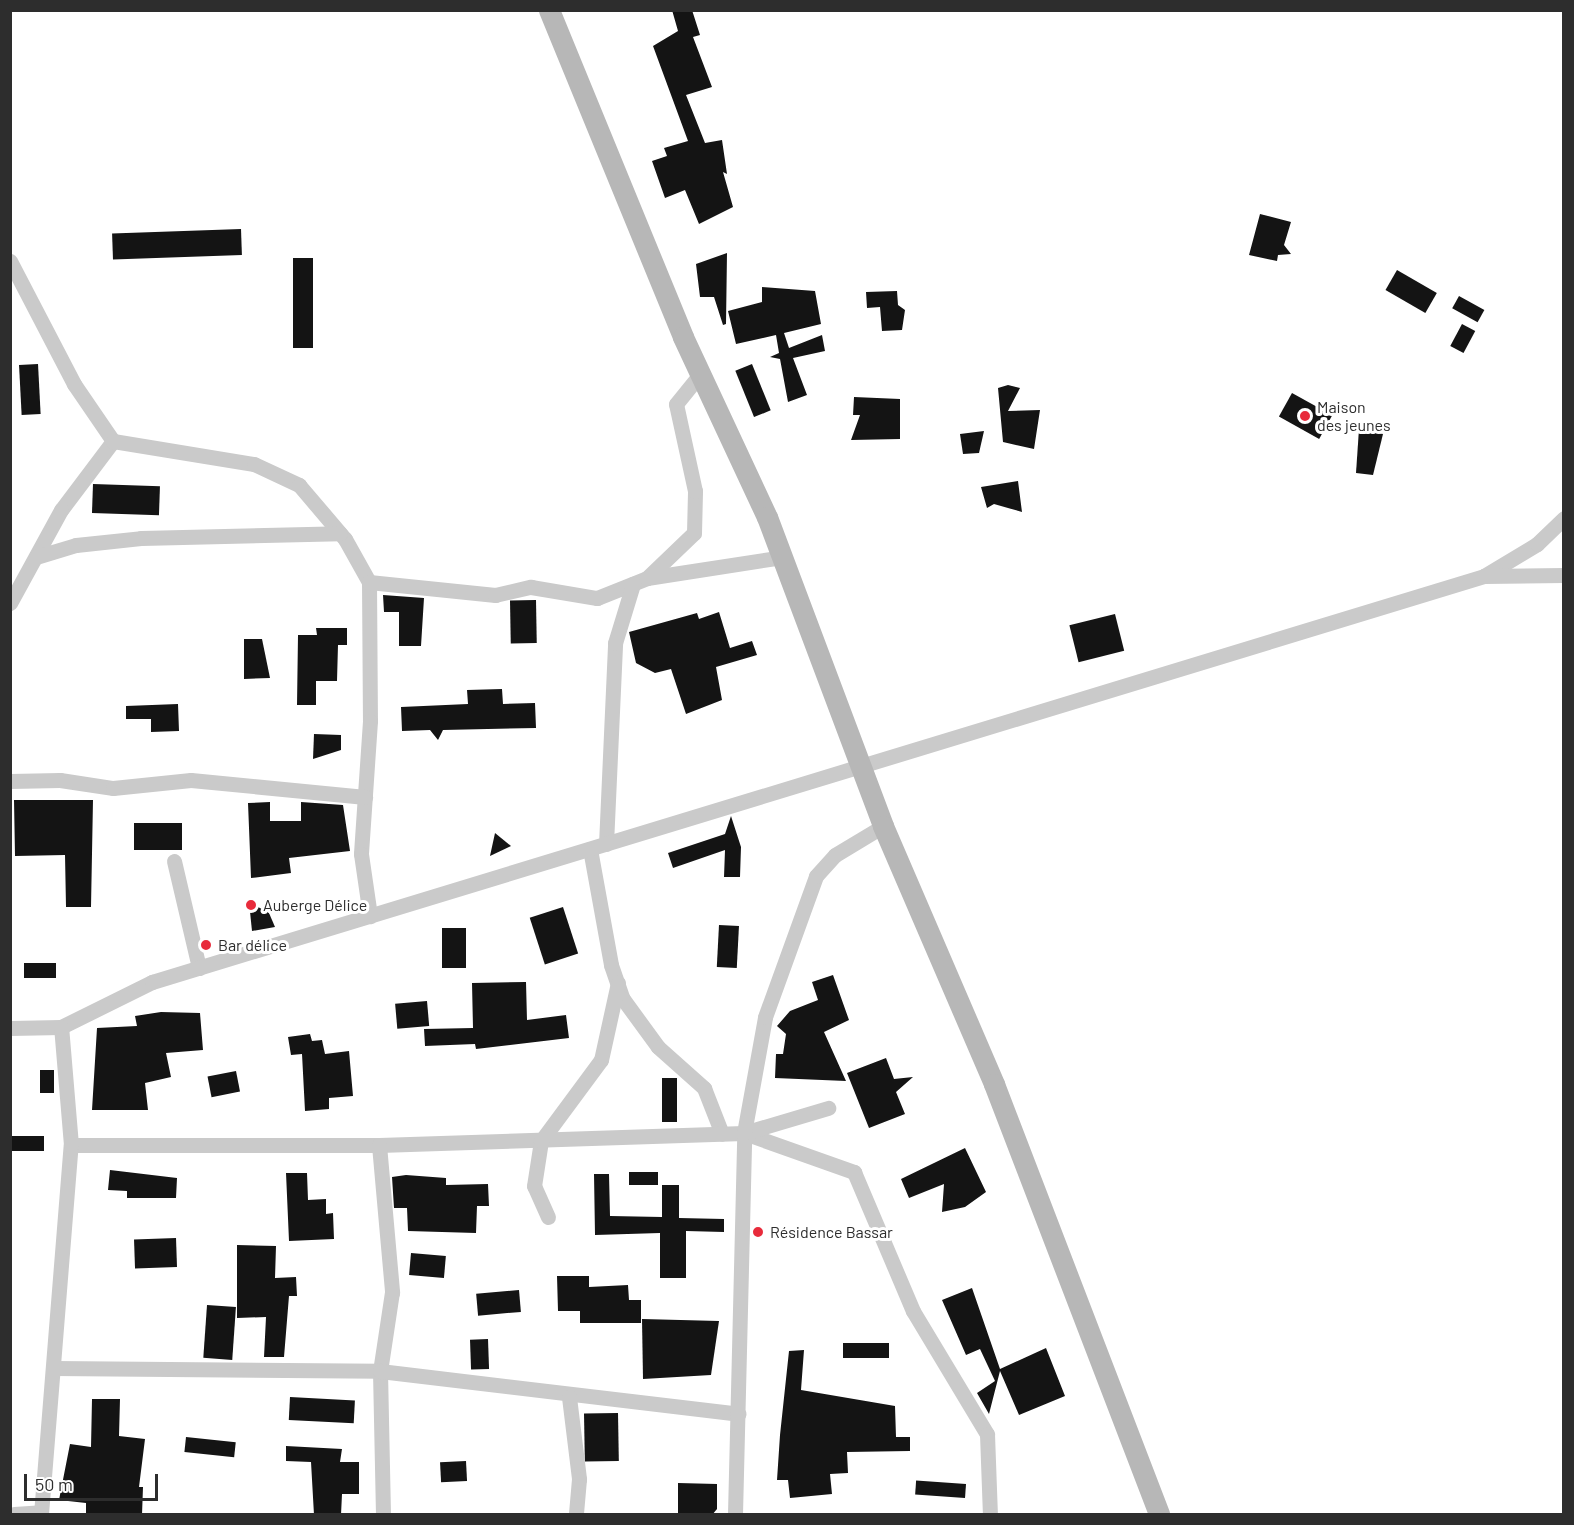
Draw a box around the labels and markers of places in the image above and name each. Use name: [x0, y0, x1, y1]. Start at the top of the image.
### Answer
place label: Maison des jeunes: [1317, 397, 1391, 435]
marker: Maison des jeunes: [1298, 409, 1312, 423]
place label: Auberge Délice: [263, 895, 367, 915]
marker: Auberge Délice: [244, 898, 258, 912]
place label: Bar délice: [218, 935, 287, 955]
marker: Bar délice: [199, 938, 213, 952]
place label: Résidence Bassar: [770, 1222, 893, 1242]
marker: Résidence Bassar: [751, 1225, 765, 1239]

